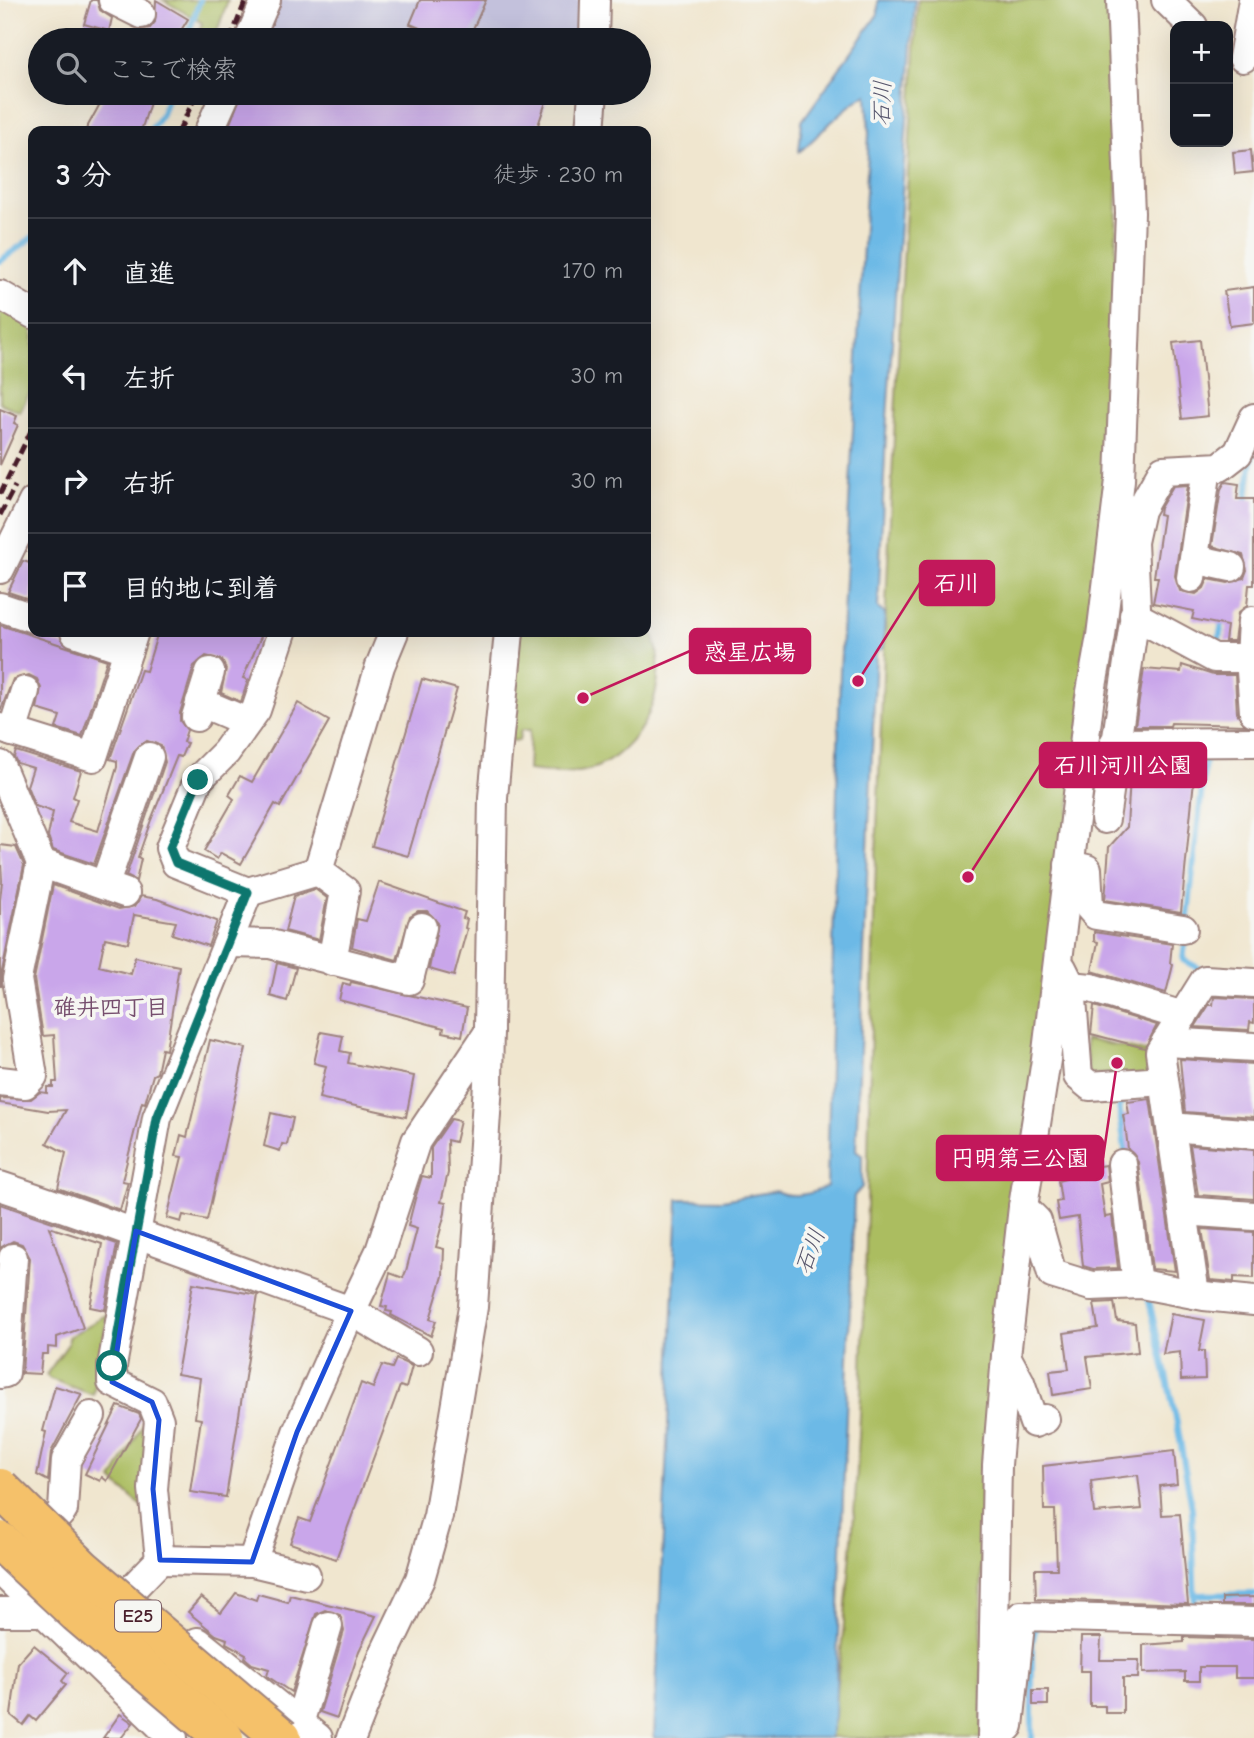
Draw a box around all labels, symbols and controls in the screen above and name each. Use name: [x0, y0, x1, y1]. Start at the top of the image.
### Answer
map controls: [1170, 21, 1233, 147]
button: +: [1170, 21, 1233, 84]
search box: [28, 28, 651, 105]
icon: search: [52, 48, 90, 86]
text: ここで検索: [108, 55, 238, 85]
water label: 石川: [868, 80, 896, 126]
button: −: [1170, 84, 1233, 147]
text: 3 分: [56, 158, 111, 193]
text: 徒歩 · 230 m: [493, 161, 623, 188]
icon: ahead: [56, 252, 94, 290]
text: 170 m: [562, 257, 623, 284]
text: 直進: [123, 259, 175, 289]
icon: left: [56, 357, 94, 395]
text: 30 m: [571, 362, 623, 389]
text: 左折: [123, 364, 175, 394]
icon: right: [56, 462, 94, 500]
text: 30 m: [571, 467, 623, 494]
text: 右折: [123, 469, 175, 499]
callout: 石川: [920, 561, 994, 605]
icon: arrive: [56, 567, 94, 605]
text: 石川: [934, 570, 980, 597]
text: 目的地に到着: [123, 574, 279, 604]
callout: 惑星広場: [690, 629, 810, 673]
text: 惑星広場: [704, 639, 796, 666]
callout: 石川河川公園: [1040, 743, 1206, 787]
text: 石川河川公園: [1054, 752, 1192, 779]
route end: [182, 764, 213, 795]
district label: 碓井四丁目: [54, 994, 169, 1021]
callout: 円明第三公園: [937, 1136, 1103, 1180]
text: 円明第三公園: [951, 1145, 1089, 1172]
water label: 石川: [789, 1225, 831, 1277]
route start: [96, 1350, 127, 1381]
road number: E25: [115, 1600, 161, 1632]

